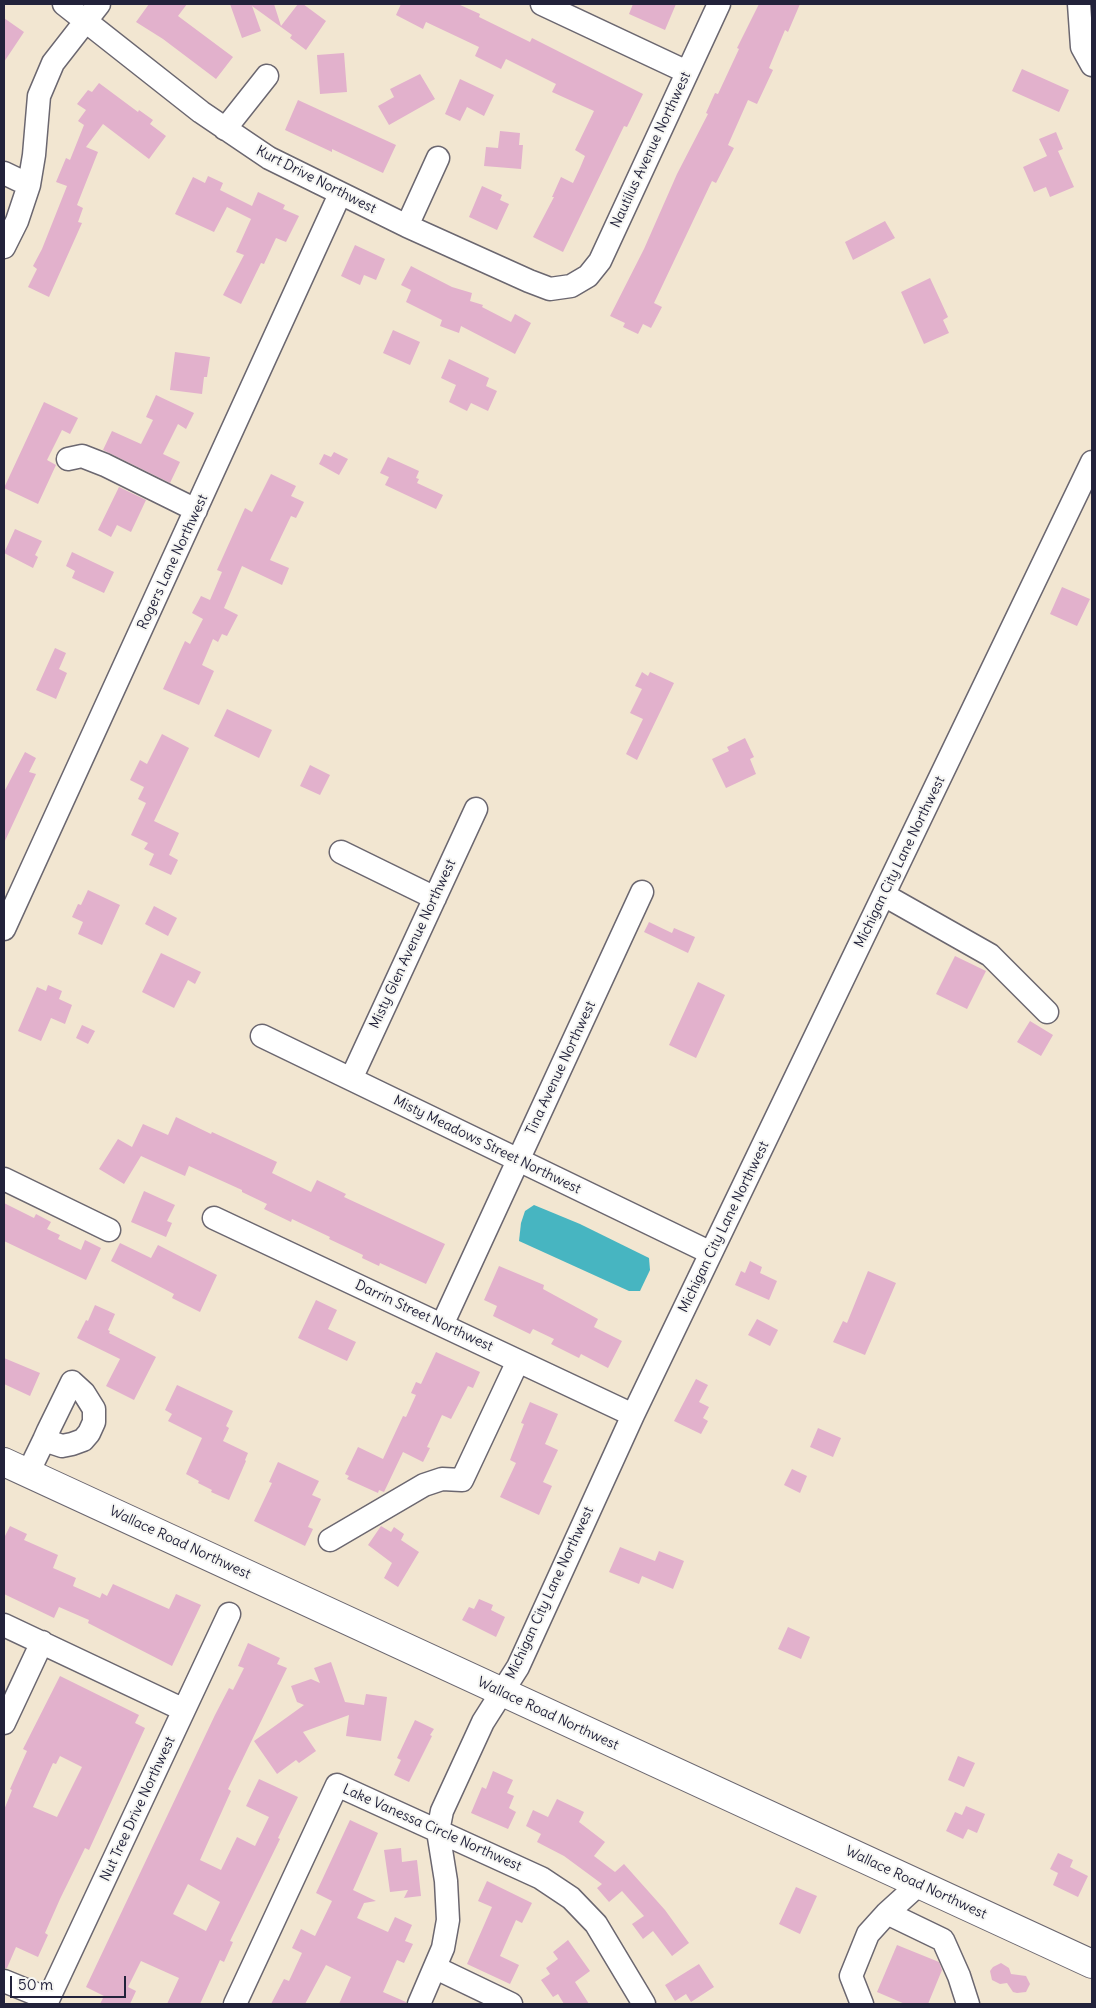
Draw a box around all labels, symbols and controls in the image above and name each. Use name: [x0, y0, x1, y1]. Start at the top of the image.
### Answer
street label: Nautilus Avenue Northwest: [607, 69, 695, 231]
street label: Kurt Drive Northwest: [253, 142, 379, 218]
street label: Rogers Lane Northwest: [134, 492, 212, 632]
street label: Michigan City Lane Northwest: [851, 774, 949, 950]
street label: Misty Glen Avenue Northwest: [366, 857, 460, 1031]
street label: Tina Avenue Northwest: [523, 998, 599, 1138]
street label: Misty Meadows Street Northwest: [391, 1092, 583, 1198]
street label: Michigan City Lane Northwest: [675, 1139, 773, 1315]
street label: Darrin Street Northwest: [352, 1277, 496, 1355]
street label: Wallace Road Northwest: [107, 1503, 253, 1583]
street label: Michigan City Lane Northwest: [503, 1504, 597, 1682]
street label: Wallace Road Northwest: [475, 1674, 621, 1754]
street label: Nut Tree Drive Northwest: [97, 1734, 179, 1884]
street label: Lake Vanessa Circle Northwest: [340, 1781, 524, 1875]
street label: Wallace Road Northwest: [843, 1843, 989, 1923]
scale bar: [12, 1966, 129, 1998]
text: 50 m: [18, 1975, 53, 1994]

